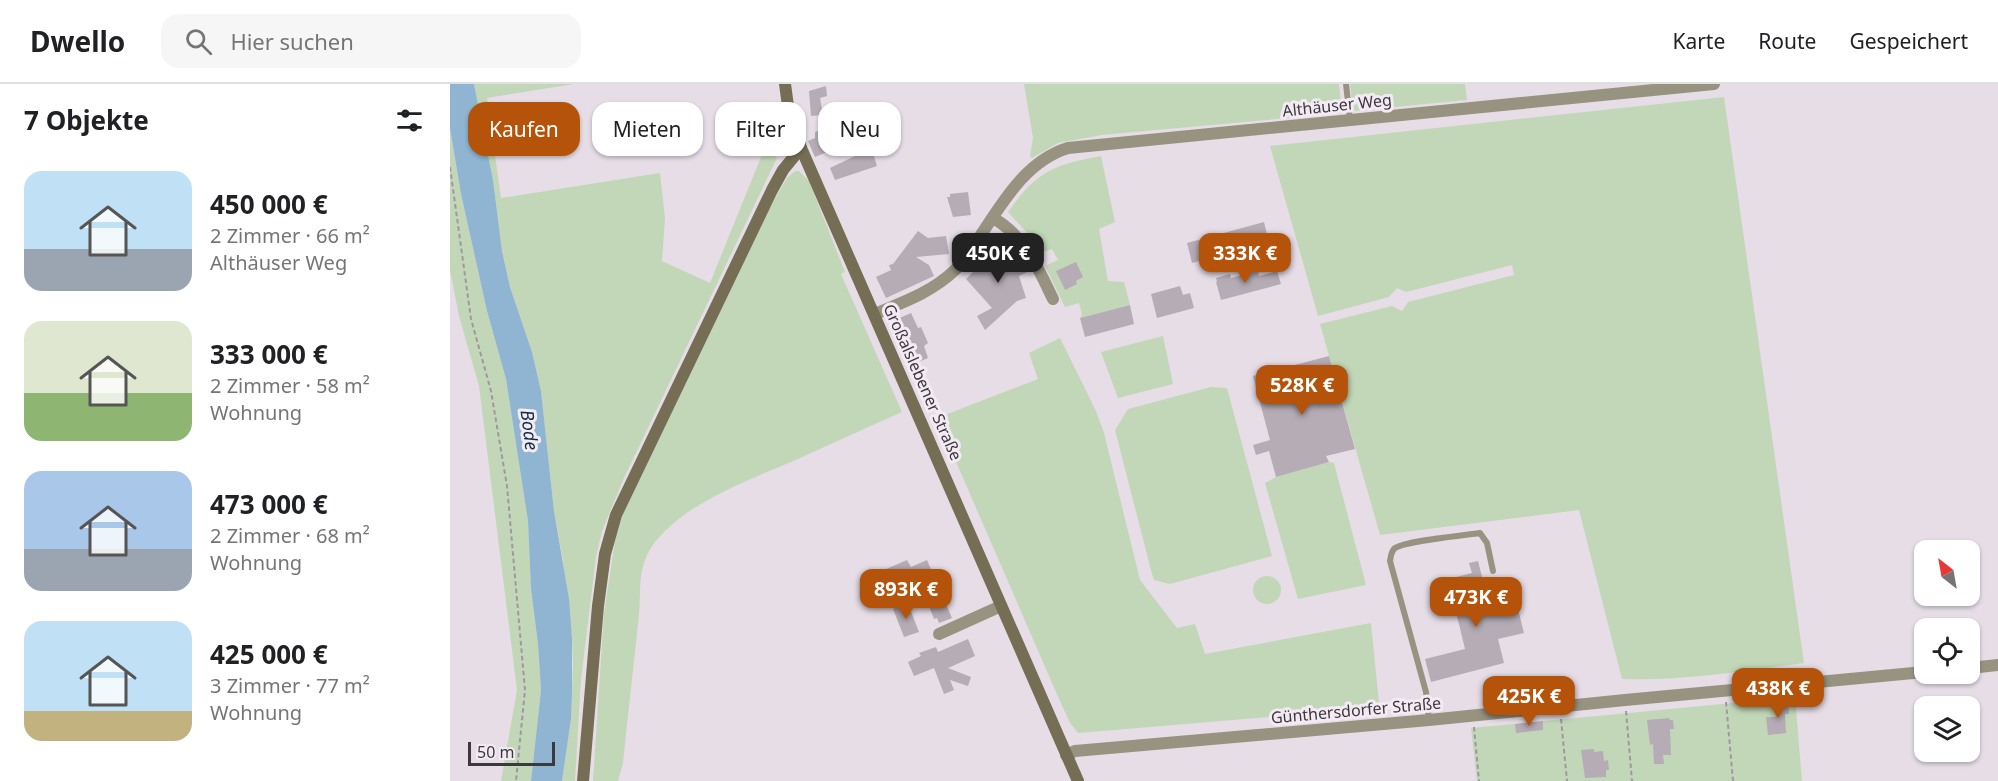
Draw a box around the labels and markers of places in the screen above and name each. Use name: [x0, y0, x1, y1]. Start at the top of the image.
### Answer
pin: 450K €: [949, 233, 1047, 284]
pin: 333K €: [1196, 233, 1294, 284]
pin: 528K €: [1253, 365, 1351, 416]
pin: 893K €: [857, 569, 955, 620]
pin: 473K €: [1427, 577, 1525, 628]
pin: 438K €: [1729, 668, 1827, 719]
pin: 425K €: [1480, 676, 1578, 727]

